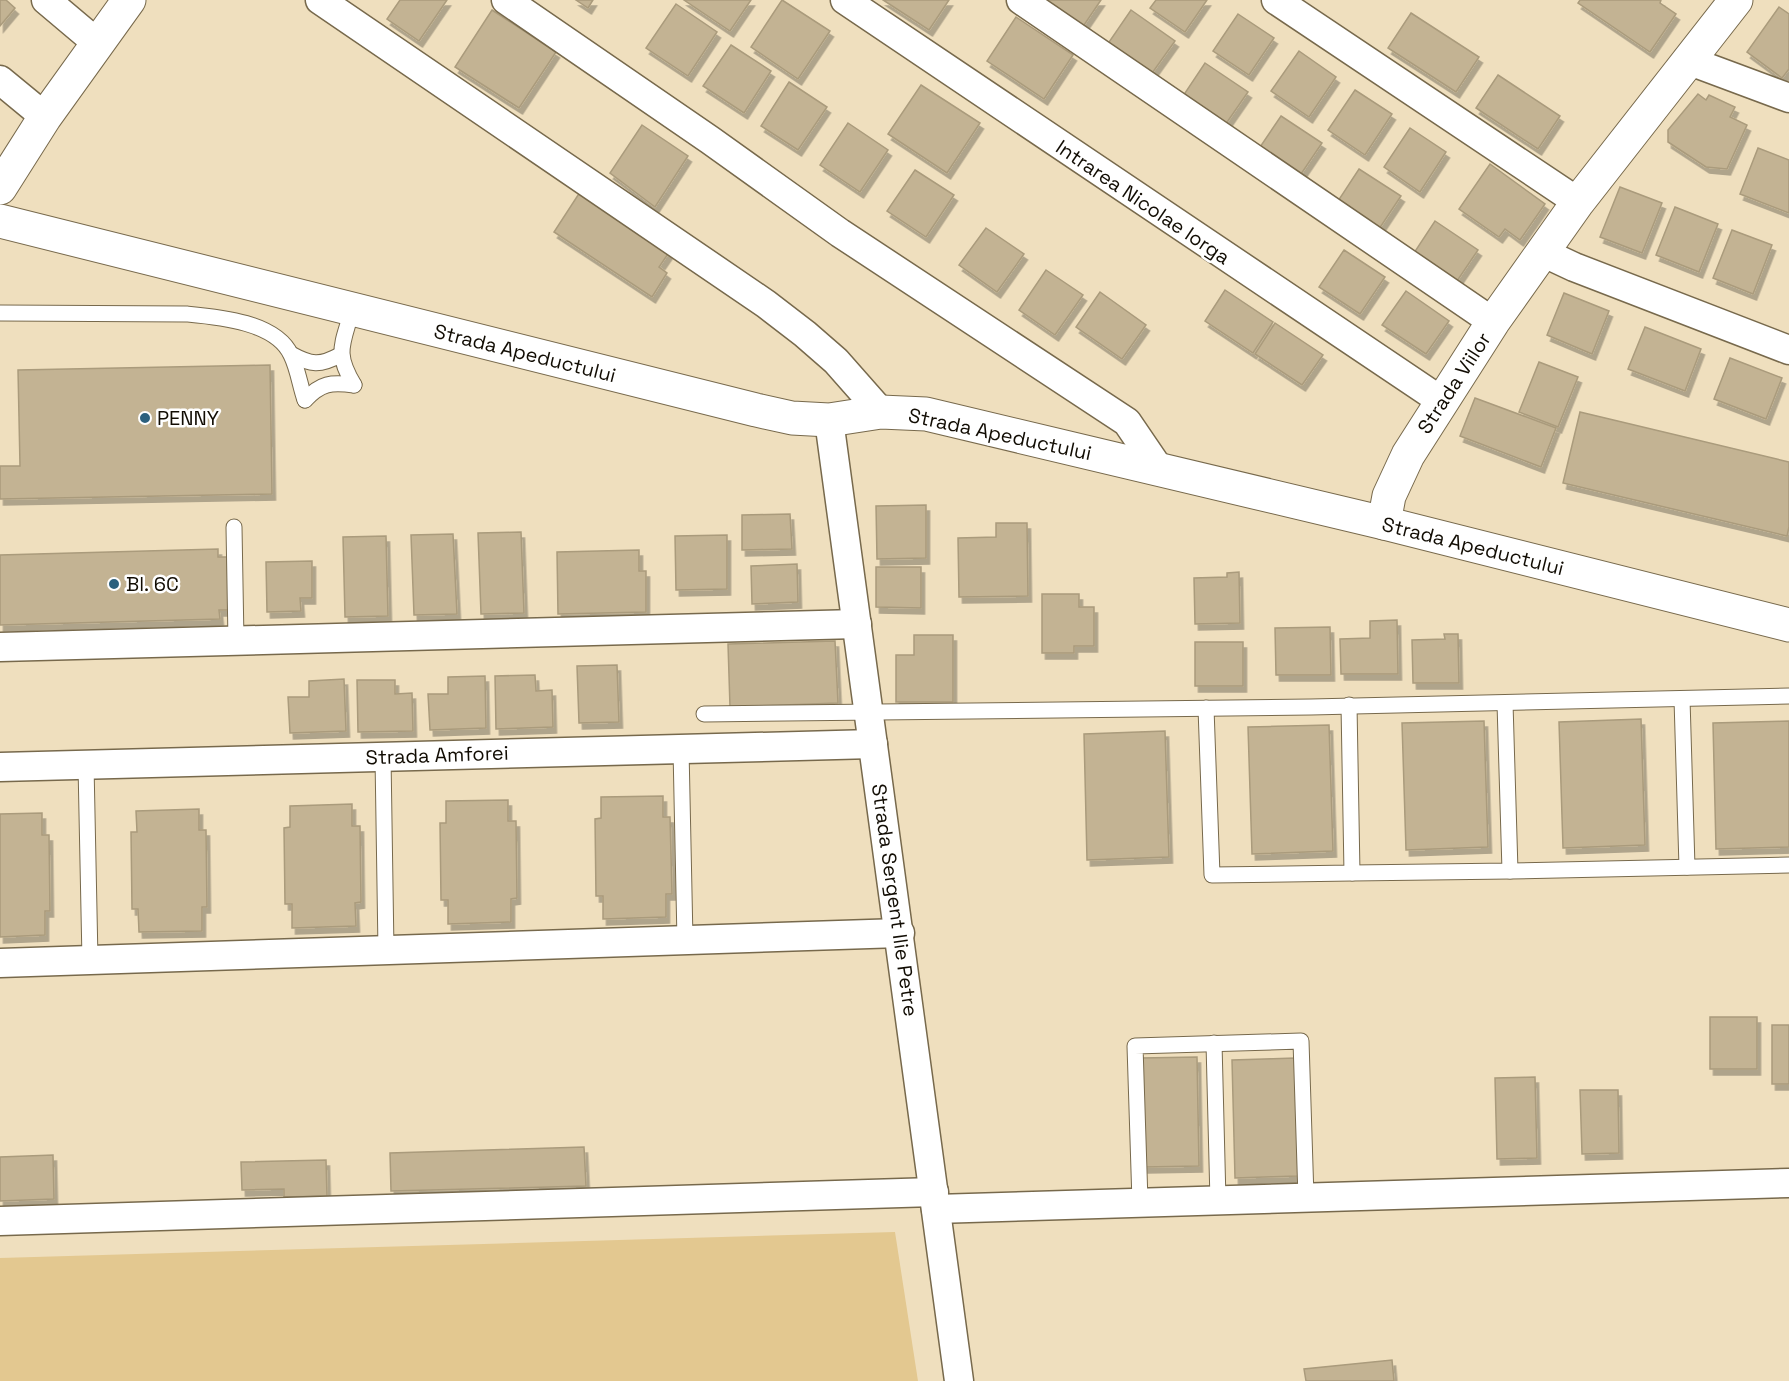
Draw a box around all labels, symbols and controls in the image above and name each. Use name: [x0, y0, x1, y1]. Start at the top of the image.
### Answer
street label: Intrarea Nicolae Iorga: [1051, 134, 1235, 270]
street label: Strada Apeductului: [431, 318, 619, 388]
street label: Strada Viilor: [1411, 327, 1497, 439]
street label: Strada Apeductului: [906, 402, 1094, 466]
place label: PENNY: [157, 405, 219, 431]
marker: PENNY: [138, 411, 152, 425]
street label: Strada Apeductului: [1379, 511, 1567, 581]
place label: Bl. 6C: [126, 571, 179, 597]
marker: Bl. 6C: [107, 577, 121, 591]
street label: Strada Amforei: [365, 740, 509, 770]
street label: Strada Sergent Ilie Petre: [866, 782, 924, 1018]

